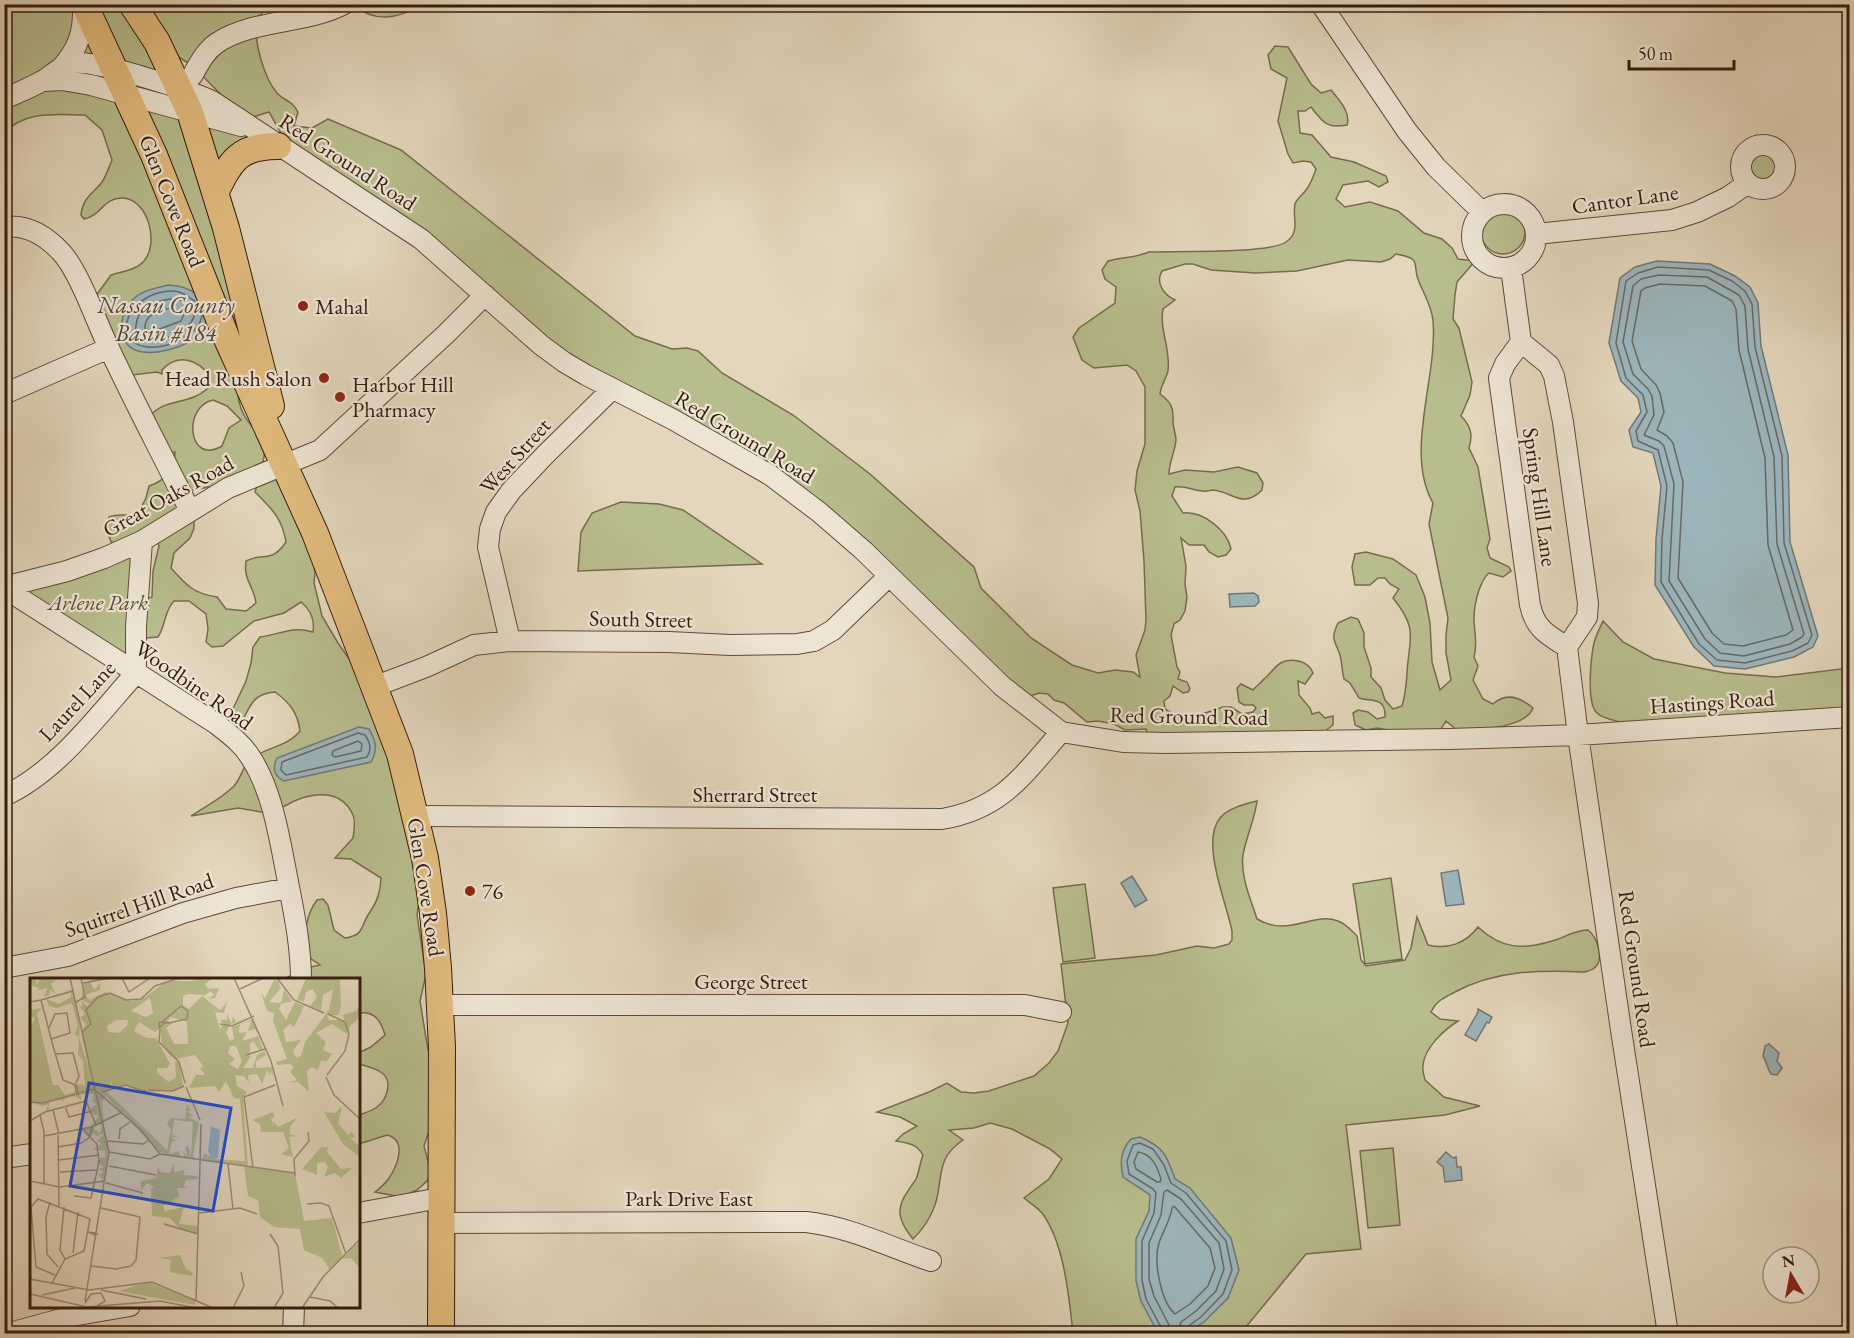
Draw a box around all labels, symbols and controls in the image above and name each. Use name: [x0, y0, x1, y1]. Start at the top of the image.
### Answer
scale bar: [1629, 33, 1734, 71]
text: 50 m: [1638, 42, 1673, 65]
street label: Red Ground Road: [274, 107, 423, 218]
street label: Glen Cove Road: [132, 131, 212, 272]
street label: Cantor Lane: [1570, 177, 1681, 221]
water label: Nassau County Basin #184: [96, 289, 235, 348]
place label: Mahal: [315, 292, 369, 321]
marker: Mahal: [296, 299, 310, 313]
place label: Head Rush Salon: [164, 364, 312, 393]
place label: Harbor Hill Pharmacy: [352, 370, 454, 424]
marker: Head Rush Salon: [317, 371, 331, 385]
street label: Red Ground Road: [670, 384, 821, 491]
marker: Harbor Hill Pharmacy: [333, 390, 347, 404]
street label: West Street: [473, 412, 557, 500]
street label: Spring Hill Lane: [1516, 426, 1564, 569]
street label: Great Oaks Road: [97, 448, 239, 544]
park label: Arlene Park: [46, 588, 148, 617]
street label: South Street: [589, 604, 693, 634]
street label: Woodbine Road: [129, 633, 260, 737]
street label: Laurel Lane: [32, 654, 122, 748]
street label: Hastings Road: [1649, 683, 1776, 721]
street label: Red Ground Road: [1109, 700, 1269, 732]
street label: Sherrard Street: [693, 780, 817, 809]
street label: Glen Cove Road: [401, 815, 451, 959]
street label: Squirrel Hill Road: [61, 866, 218, 944]
place label: 76: [482, 877, 504, 906]
marker: 76: [463, 884, 477, 898]
street label: Red Ground Road: [1612, 888, 1663, 1050]
street label: George Street: [694, 967, 808, 996]
inset map: [30, 978, 360, 1308]
street label: Park Drive East: [625, 1184, 753, 1213]
north arrow: [1761, 1245, 1821, 1305]
text: N: [1780, 1249, 1797, 1272]

